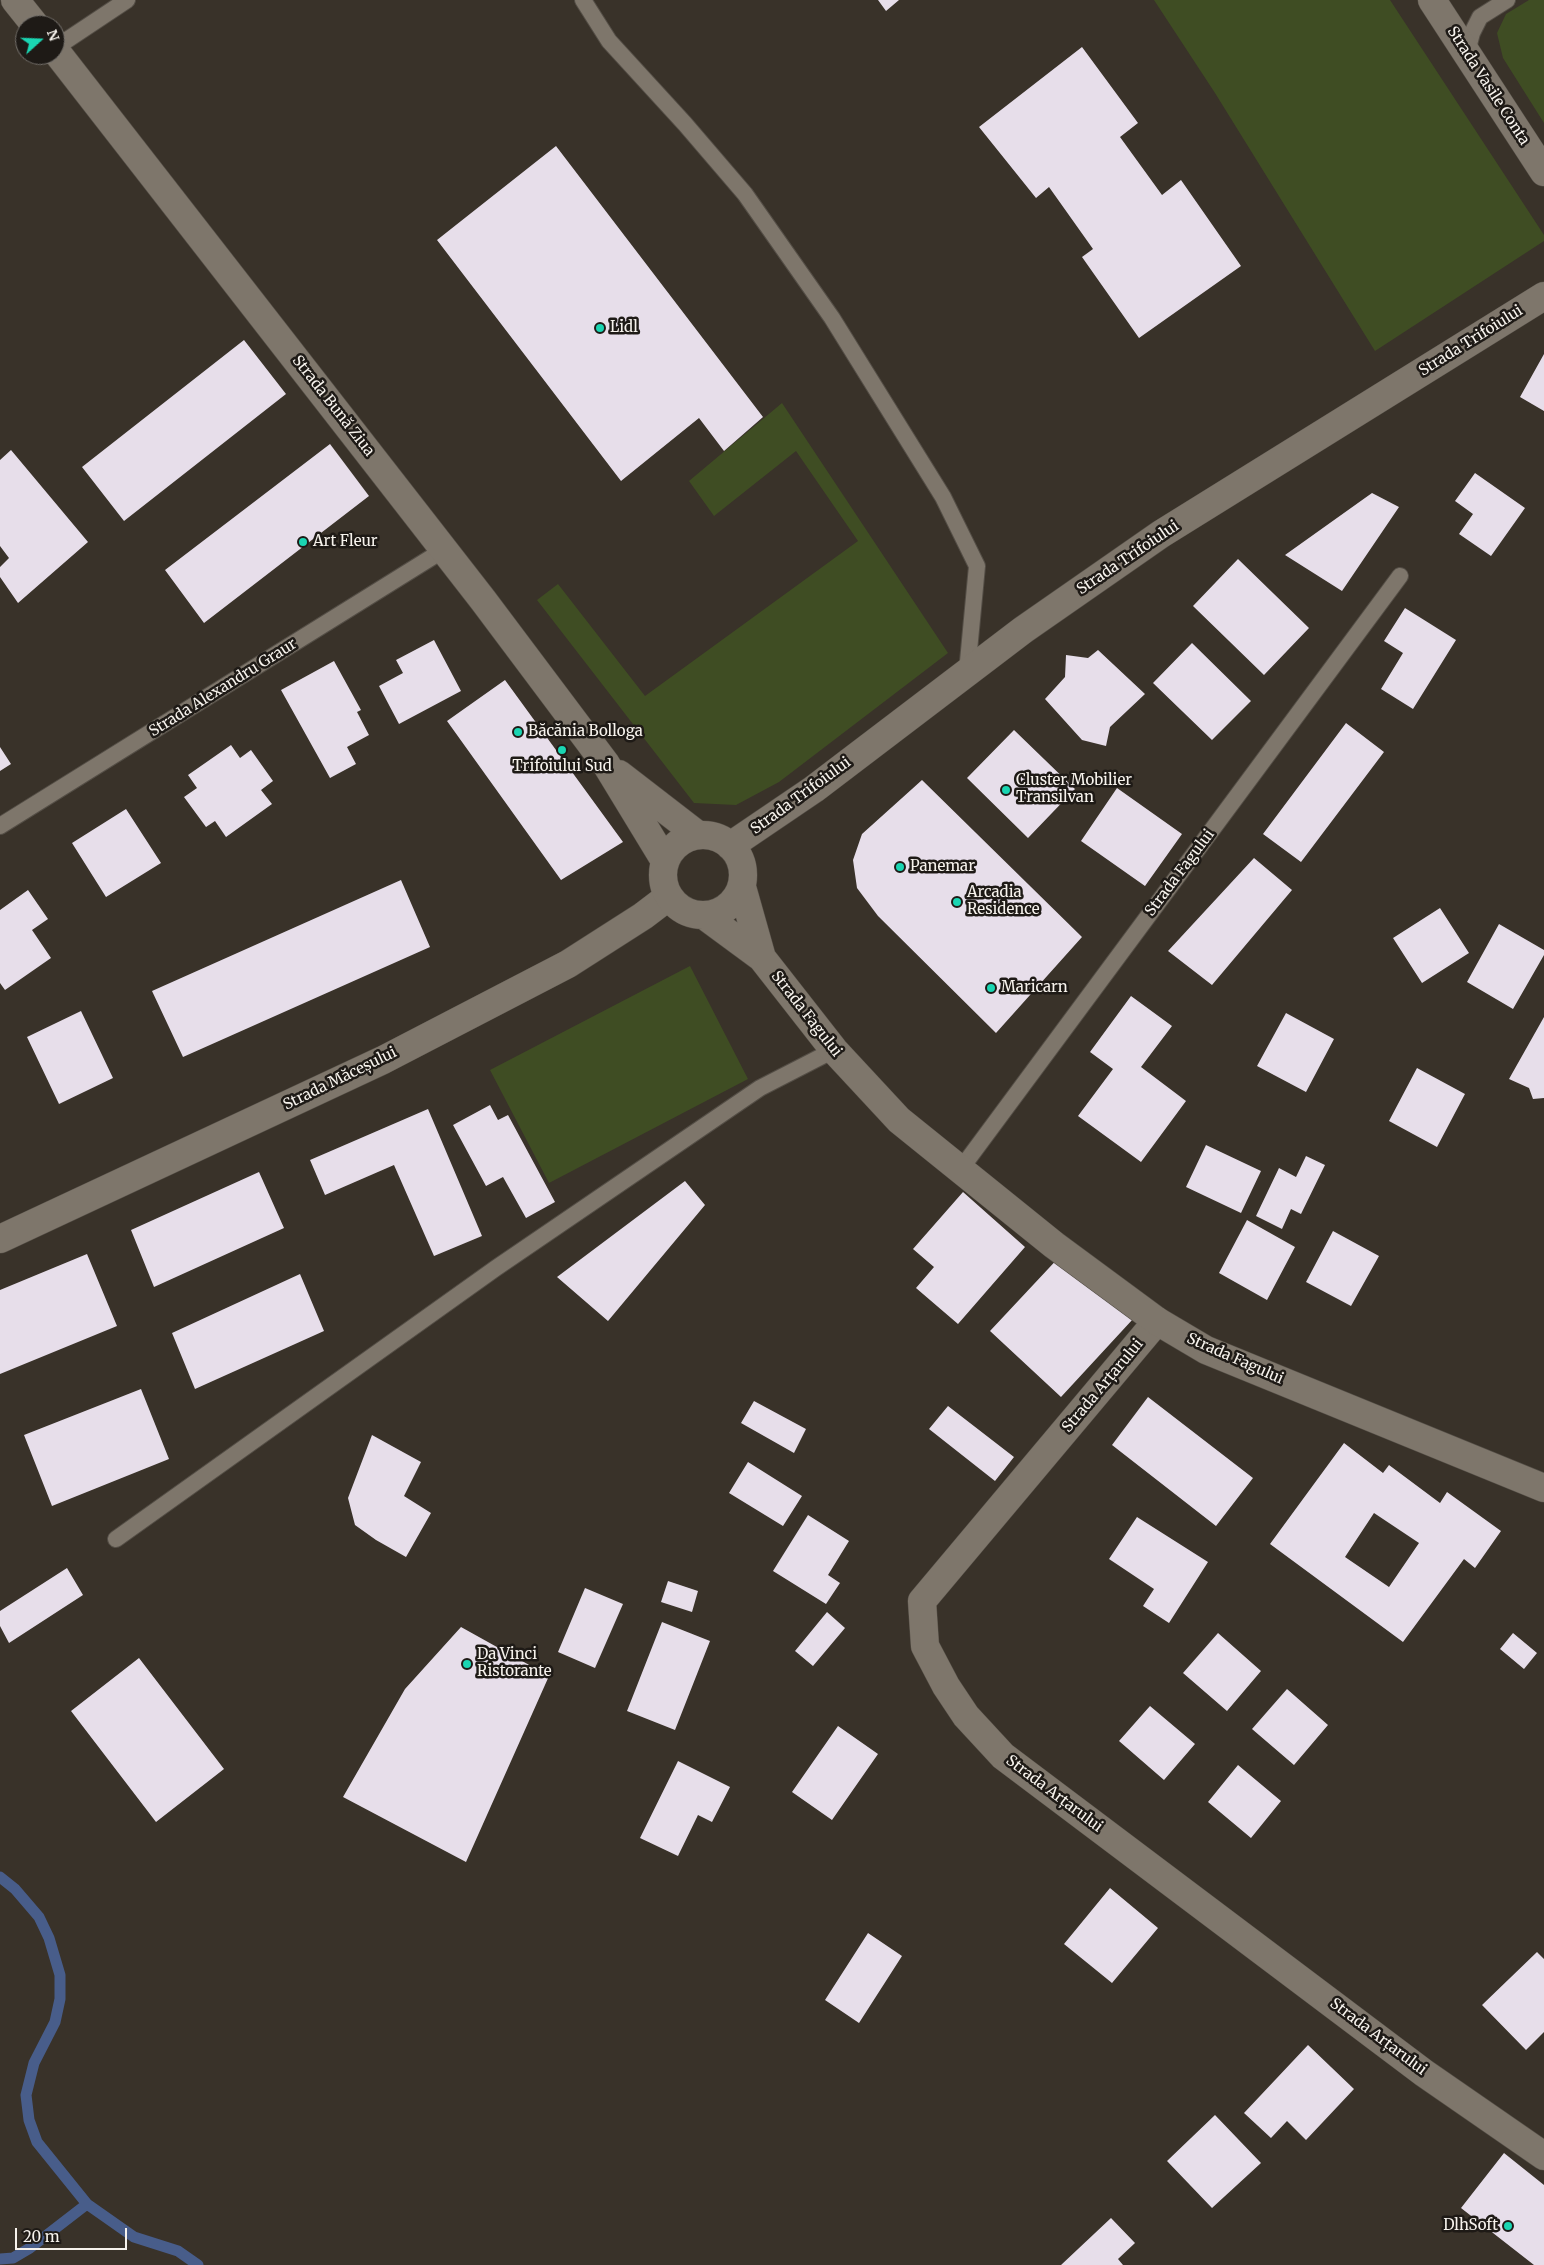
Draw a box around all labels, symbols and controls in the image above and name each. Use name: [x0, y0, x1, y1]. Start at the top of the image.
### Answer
north arrow: [15, 15, 65, 65]
street label: Strada Vasile Conta: [1443, 23, 1533, 149]
text: N: [43, 27, 64, 43]
street label: Strada Trifoiului: [1416, 302, 1526, 380]
place label: Lidl: [610, 319, 638, 337]
marker: Lidl: [594, 322, 606, 334]
street label: Strada Bună Ziua: [288, 352, 378, 460]
street label: Strada Trifoiului: [1074, 517, 1182, 599]
place label: Art Fleur: [313, 533, 378, 551]
marker: Art Fleur: [297, 536, 309, 548]
street label: Strada Alexandru Graur: [146, 635, 300, 741]
place label: Băcănia Bolloga: [528, 723, 643, 741]
marker: Băcănia Bolloga: [512, 726, 524, 738]
marker: Trifoiului Sud: [556, 744, 568, 756]
street label: Strada Trifoiului: [748, 754, 854, 838]
place label: Trifoiului Sud: [512, 758, 612, 776]
place label: Cluster Mobilier Transilvan: [1016, 772, 1132, 807]
marker: Cluster Mobilier Transilvan: [1000, 784, 1012, 796]
street label: Strada Fagului: [1142, 826, 1218, 920]
place label: Panemar: [910, 858, 975, 876]
marker: Panemar: [894, 861, 906, 873]
place label: Arcadia Residence: [967, 884, 1039, 919]
marker: Arcadia Residence: [951, 896, 963, 908]
street label: Strada Fagului: [767, 968, 845, 1060]
place label: Maricarn: [1001, 979, 1068, 997]
marker: Maricarn: [985, 982, 997, 994]
street label: Strada Măceșului: [280, 1044, 400, 1114]
street label: Strada Fagului: [1184, 1330, 1286, 1388]
street label: Strada Arțarului: [1059, 1336, 1147, 1436]
place label: Da Vinci Ristorante: [477, 1646, 552, 1681]
marker: Da Vinci Ristorante: [461, 1658, 473, 1670]
street label: Strada Arțarului: [1002, 1752, 1106, 1836]
street label: Strada Arțarului: [1326, 1995, 1430, 2079]
place label: DlhSoft: [1443, 2217, 1498, 2235]
scale bar: [18, 2218, 130, 2250]
marker: DlhSoft: [1502, 2220, 1514, 2232]
text: 20 m: [23, 2227, 60, 2246]

